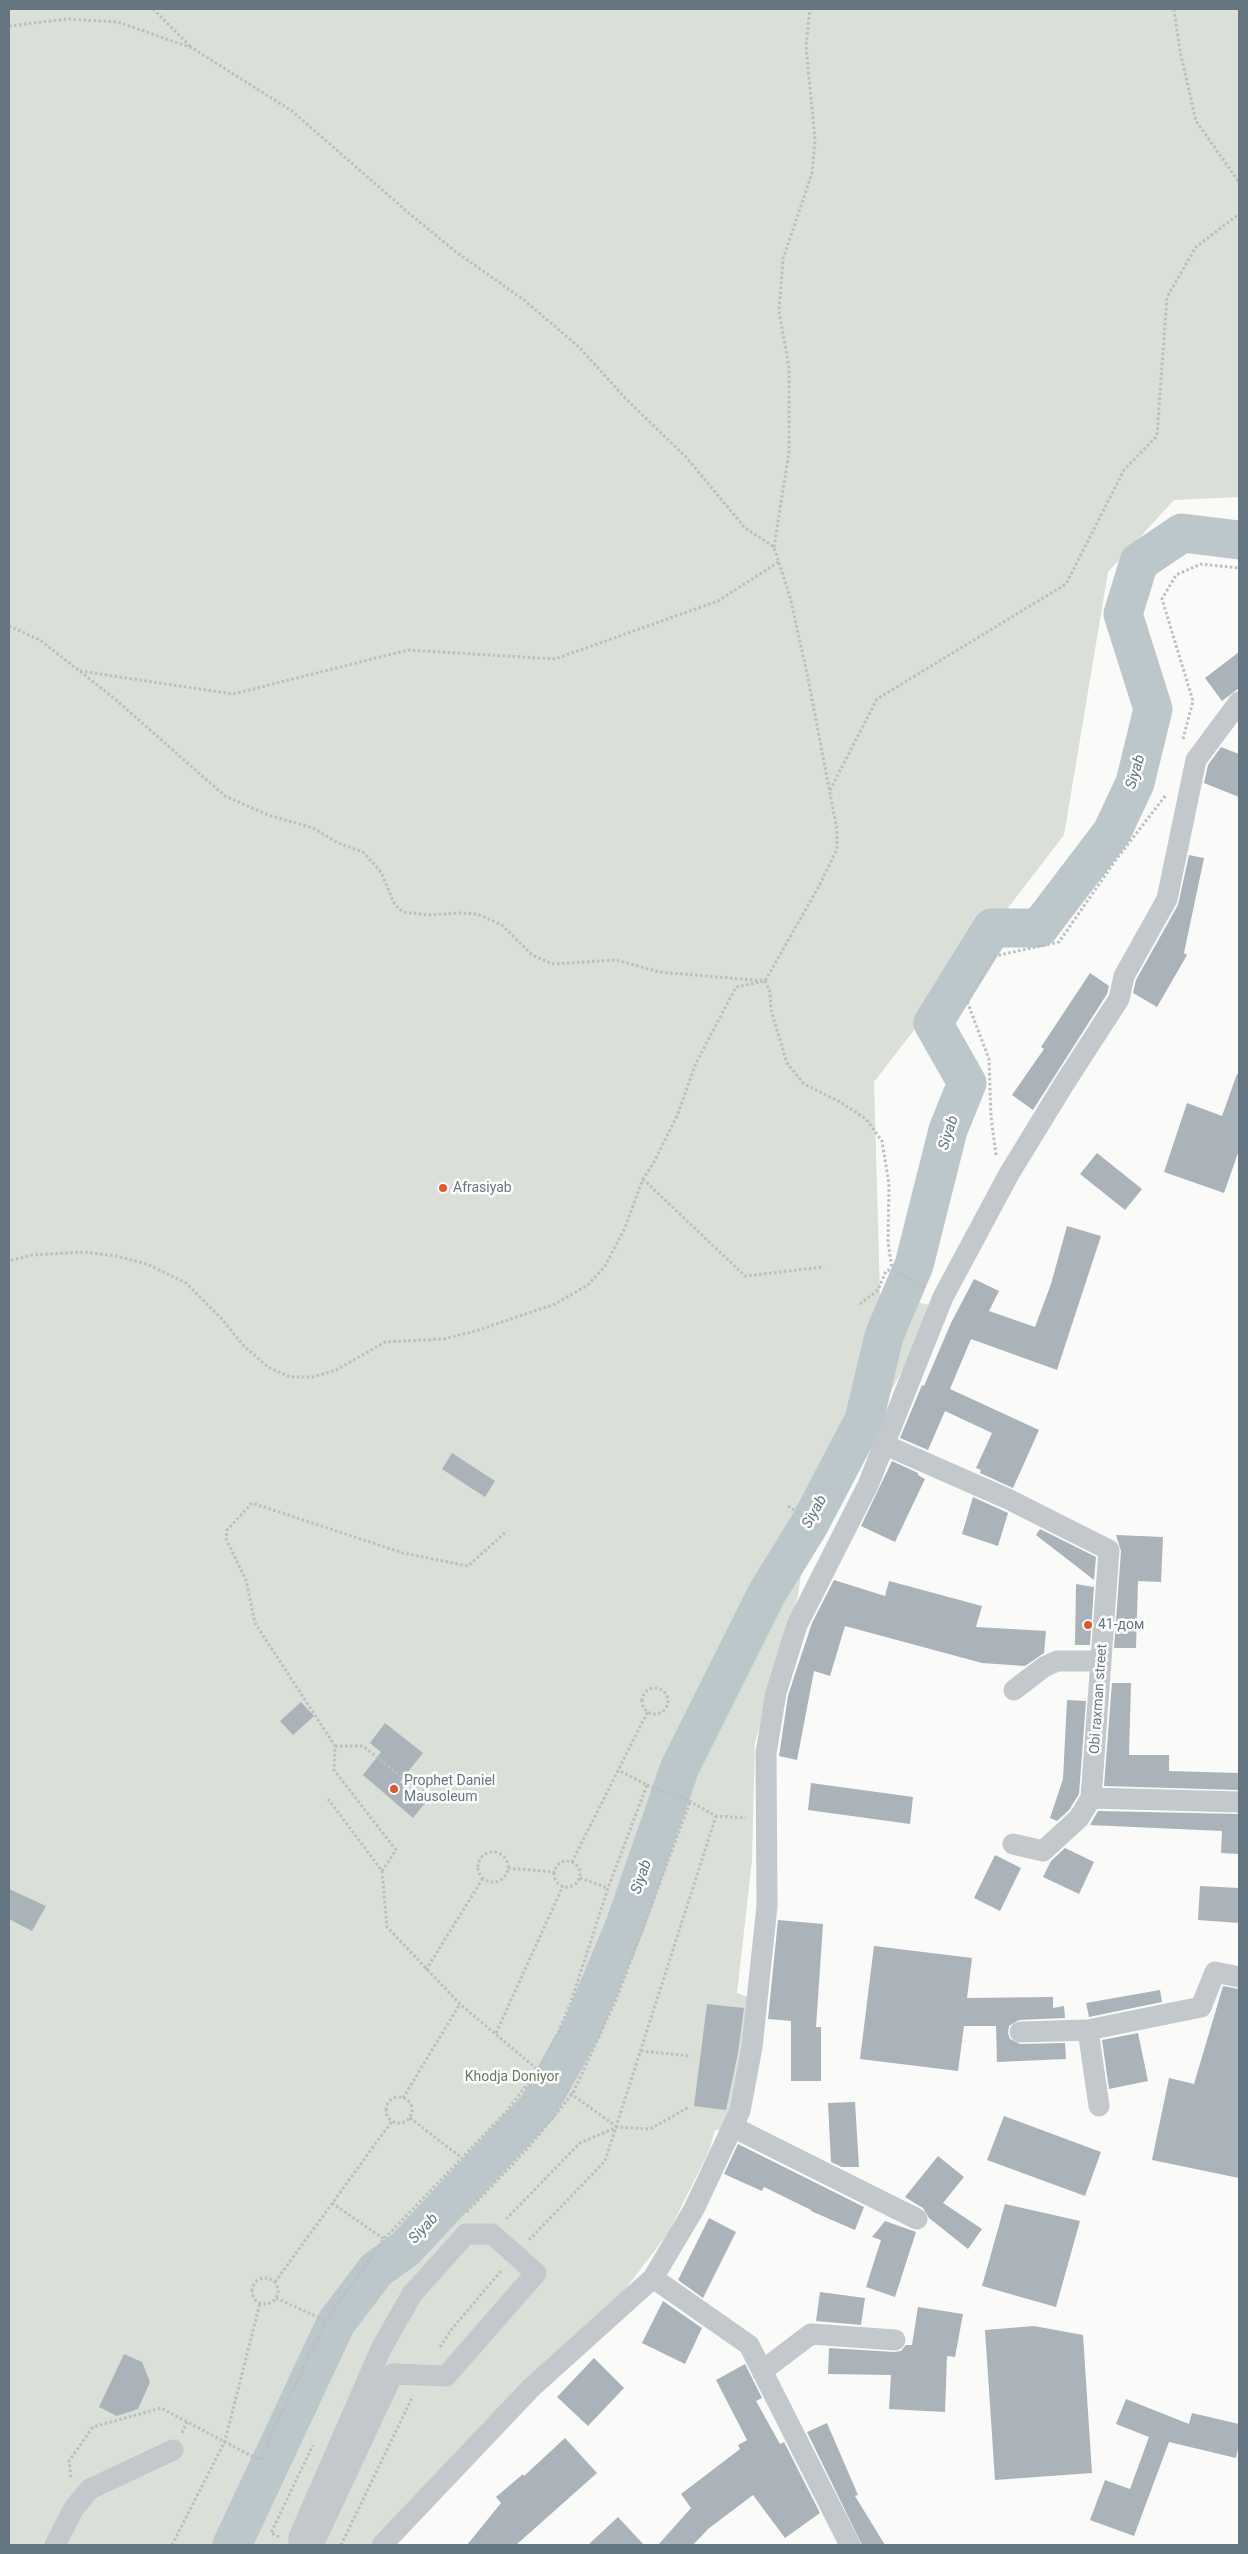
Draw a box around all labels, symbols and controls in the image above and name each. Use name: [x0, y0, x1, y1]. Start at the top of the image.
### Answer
water label: Siyab: [1122, 753, 1150, 791]
water label: Siyab: [935, 1114, 963, 1152]
place label: Afrasiyab: [453, 1180, 512, 1196]
marker: Afrasiyab: [437, 1182, 449, 1194]
water label: Siyab: [799, 1492, 831, 1532]
place label: 41-дом: [1098, 1617, 1144, 1633]
marker: 41-дом: [1082, 1619, 1094, 1631]
street label: Obi raxman street: [1087, 1643, 1111, 1755]
place label: Prophet Daniel Mausoleum: [404, 1773, 495, 1805]
marker: Prophet Daniel Mausoleum: [388, 1783, 400, 1795]
water label: Siyab: [628, 1858, 656, 1896]
park label: Khodja Doniyor: [465, 2069, 559, 2085]
water label: Siyab: [405, 2210, 443, 2248]

